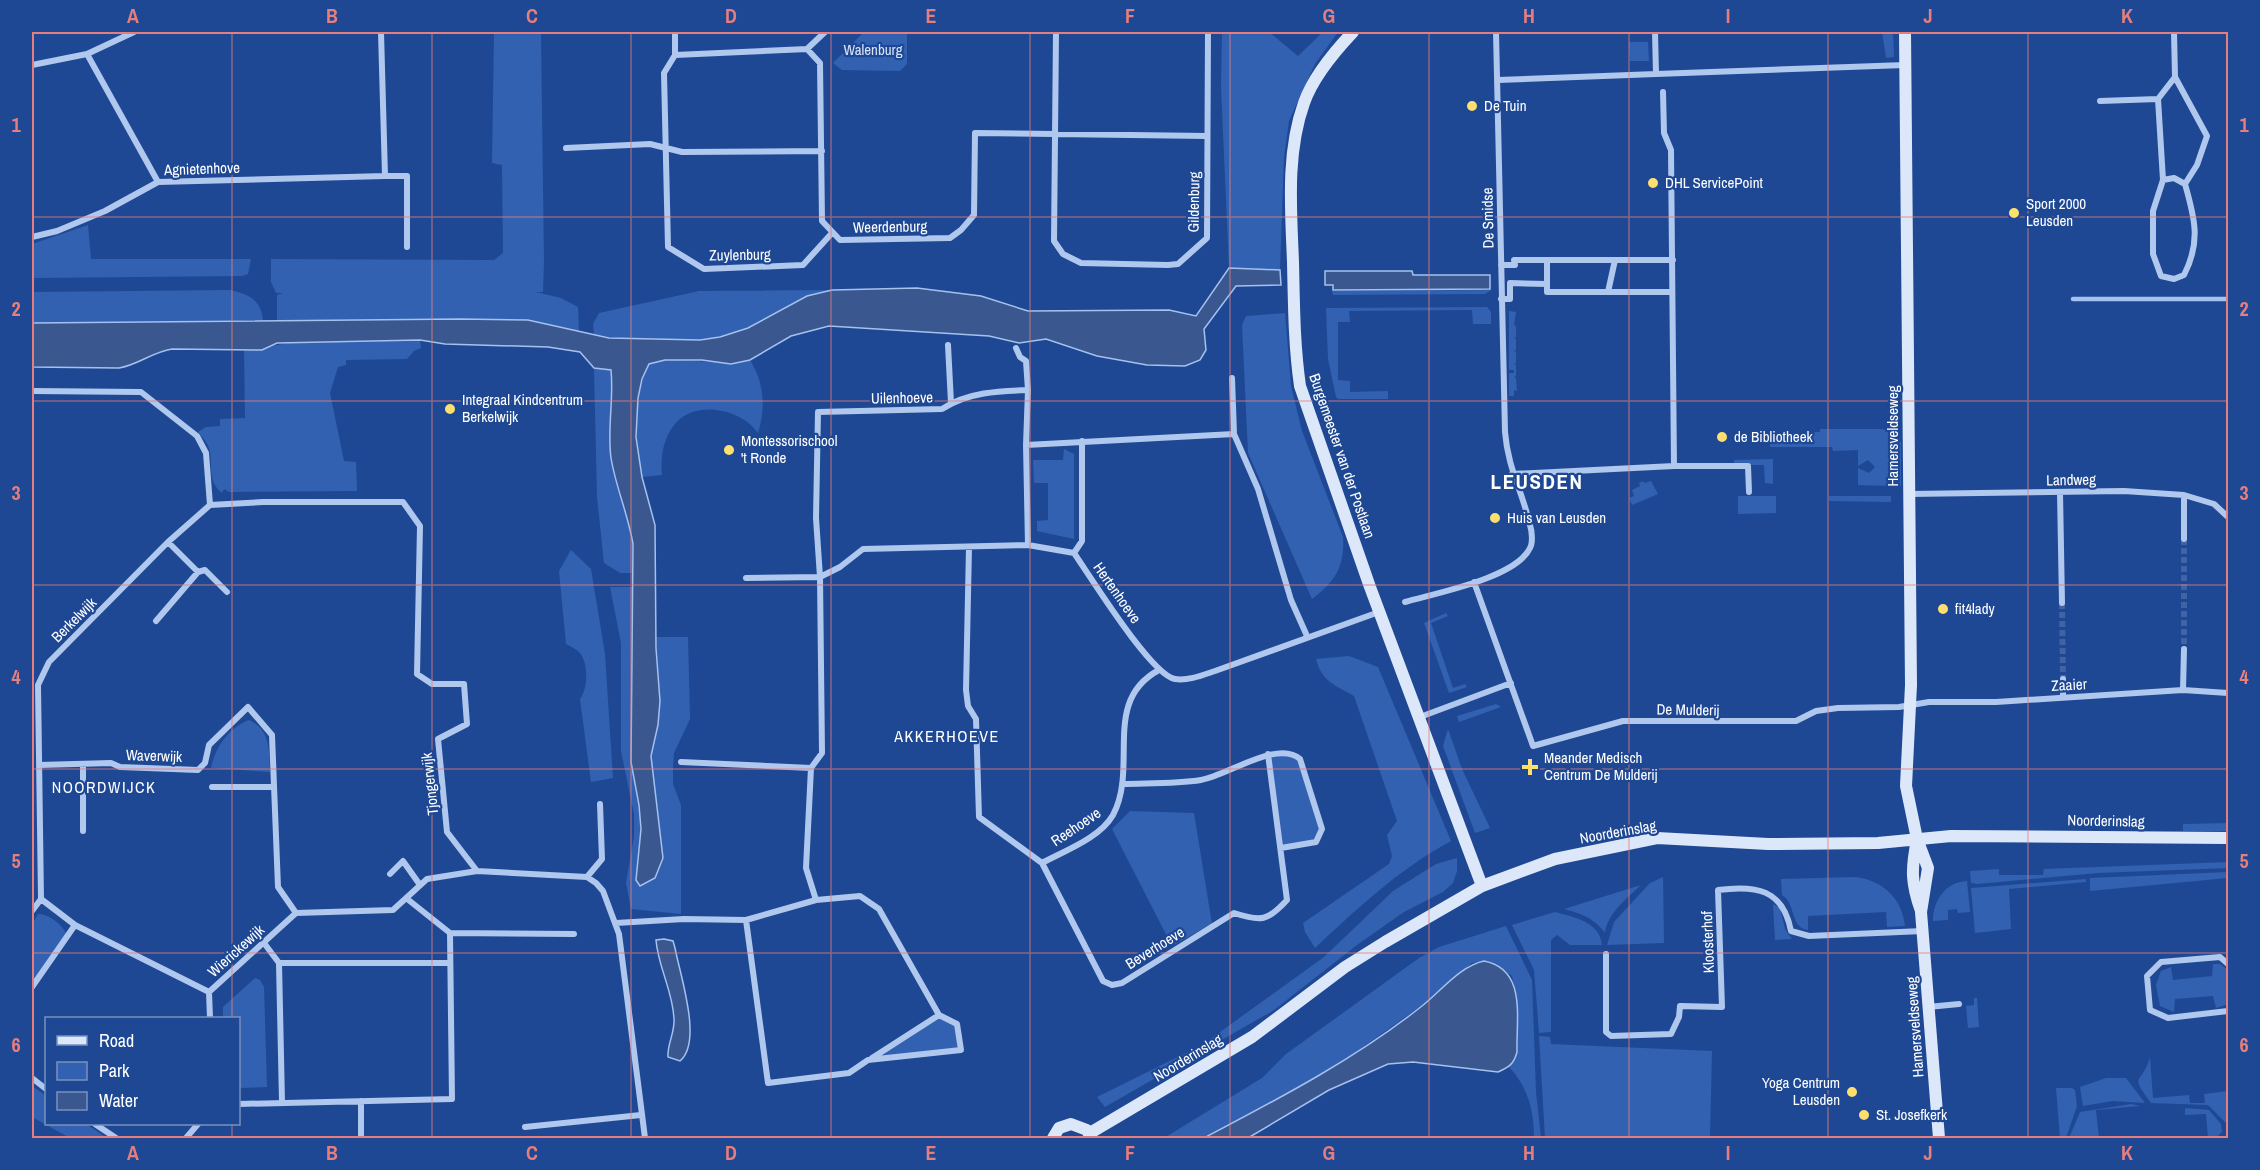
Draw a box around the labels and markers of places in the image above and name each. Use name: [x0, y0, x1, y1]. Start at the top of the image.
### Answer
place label: De Tuin: [1484, 95, 1527, 116]
marker: De Tuin: [1465, 99, 1479, 113]
place label: DHL ServicePoint: [1665, 172, 1764, 193]
marker: DHL ServicePoint: [1646, 176, 1660, 190]
place label: Sport 2000 Leusden: [2026, 193, 2086, 231]
marker: Sport 2000 Leusden: [2007, 206, 2021, 220]
place label: Integraal Kindcentrum Berkelwijk: [462, 389, 583, 427]
marker: Integraal Kindcentrum Berkelwijk: [443, 402, 457, 416]
place label: de Bibliotheek: [1734, 426, 1813, 447]
place label: Montessorischool 't Ronde: [741, 430, 837, 468]
marker: de Bibliotheek: [1715, 430, 1729, 444]
marker: Montessorischool 't Ronde: [722, 443, 736, 457]
place label: Huis van Leusden: [1507, 507, 1606, 528]
marker: Huis van Leusden: [1488, 511, 1502, 525]
place label: fit4lady: [1955, 598, 1996, 619]
marker: fit4lady: [1936, 602, 1950, 616]
place label: Meander Medisch Centrum De Mulderij: [1544, 747, 1657, 785]
marker: Meander Medisch Centrum De Mulderij: [1521, 758, 1539, 776]
place label: Yoga Centrum Leusden: [1762, 1072, 1840, 1110]
marker: Yoga Centrum Leusden: [1845, 1085, 1859, 1099]
place label: St. Josefkerk: [1876, 1104, 1948, 1125]
marker: St. Josefkerk: [1857, 1108, 1871, 1122]

